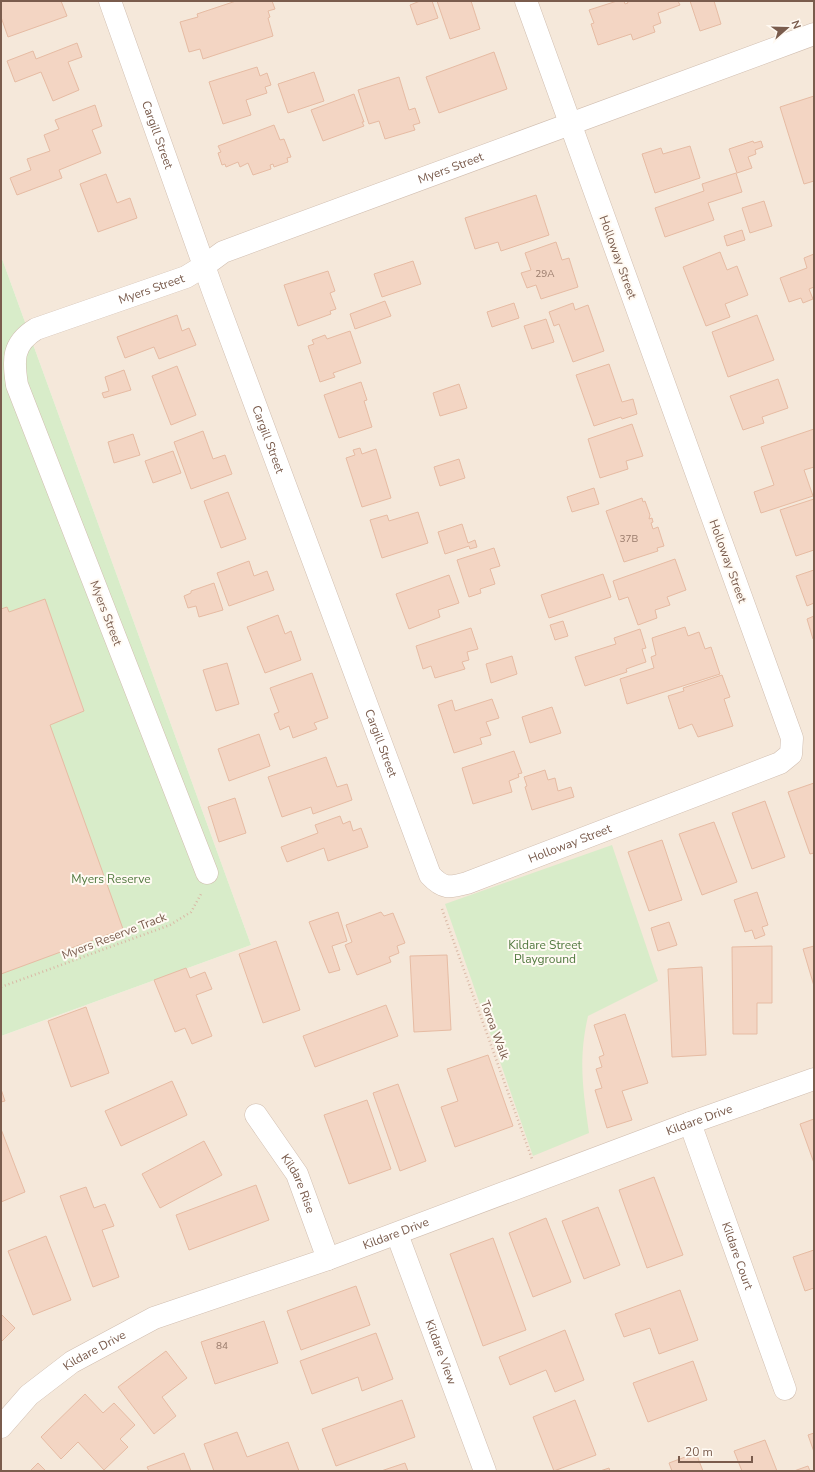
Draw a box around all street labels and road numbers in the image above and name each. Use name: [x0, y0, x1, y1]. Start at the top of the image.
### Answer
street label: Cargill Street: [138, 99, 177, 172]
street label: Myers Street: [416, 148, 486, 187]
street label: Holloway Street: [595, 213, 641, 302]
street label: Myers Street: [116, 270, 187, 308]
street label: Cargill Street: [248, 403, 288, 476]
street label: Holloway Street: [705, 517, 751, 606]
street label: Myers Street: [86, 578, 126, 649]
street label: Cargill Street: [361, 707, 401, 780]
street label: Holloway Street: [526, 820, 614, 867]
street label: Myers Reserve Track: [59, 908, 170, 963]
street label: Toroa Walk: [477, 998, 513, 1063]
street label: Kildare Drive: [664, 1101, 735, 1139]
street label: Kildare Rise: [277, 1151, 319, 1215]
street label: Kildare Drive: [361, 1214, 431, 1253]
street label: Kildare Court: [718, 1220, 757, 1293]
street label: Kildare View: [421, 1317, 460, 1387]
street label: Kildare Drive: [60, 1327, 129, 1374]

